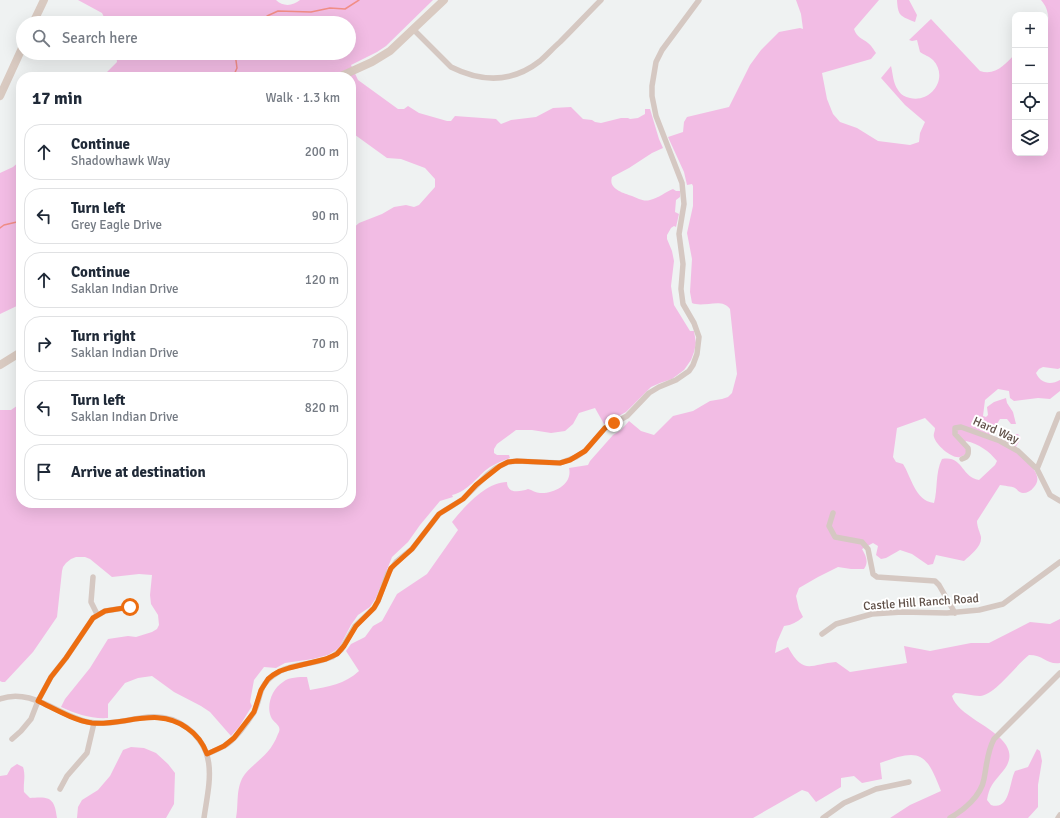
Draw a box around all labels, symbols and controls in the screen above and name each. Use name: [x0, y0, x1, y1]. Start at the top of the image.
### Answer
map controls: [1012, 12, 1048, 156]
button: +: [1012, 12, 1048, 48]
search box: [16, 16, 356, 60]
icon: search: [30, 27, 52, 49]
text: Search here: [62, 29, 138, 47]
button: −: [1012, 48, 1048, 84]
button: locate: [1012, 84, 1048, 120]
text: 17 min: [32, 88, 82, 109]
text: Walk · 1.3 km: [266, 90, 340, 106]
button: layers: [1012, 120, 1048, 156]
text: Continue: [71, 135, 130, 153]
icon: ahead: [33, 141, 55, 163]
text: 200 m: [305, 144, 339, 160]
text: Shadowhawk Way: [71, 153, 170, 169]
text: Turn left: [71, 199, 125, 217]
icon: left: [33, 205, 55, 227]
text: 90 m: [312, 208, 339, 224]
text: Grey Eagle Drive: [71, 217, 162, 233]
text: Continue: [71, 263, 130, 281]
icon: ahead: [33, 269, 55, 291]
text: 120 m: [305, 272, 339, 288]
text: Saklan Indian Drive: [71, 281, 178, 297]
text: Turn right: [71, 327, 136, 345]
icon: right: [33, 333, 55, 355]
text: 70 m: [312, 336, 339, 352]
text: Saklan Indian Drive: [71, 345, 178, 361]
text: Turn left: [71, 391, 125, 409]
icon: left: [33, 397, 55, 419]
text: 820 m: [305, 400, 339, 416]
text: Saklan Indian Drive: [71, 409, 178, 425]
route end: [605, 414, 623, 432]
street label: Hard Way: [970, 414, 1021, 447]
icon: arrive: [33, 461, 55, 483]
text: Arrive at destination: [71, 463, 206, 481]
street label: Castle Hill Ranch Road: [863, 591, 979, 614]
route start: [121, 598, 139, 616]

